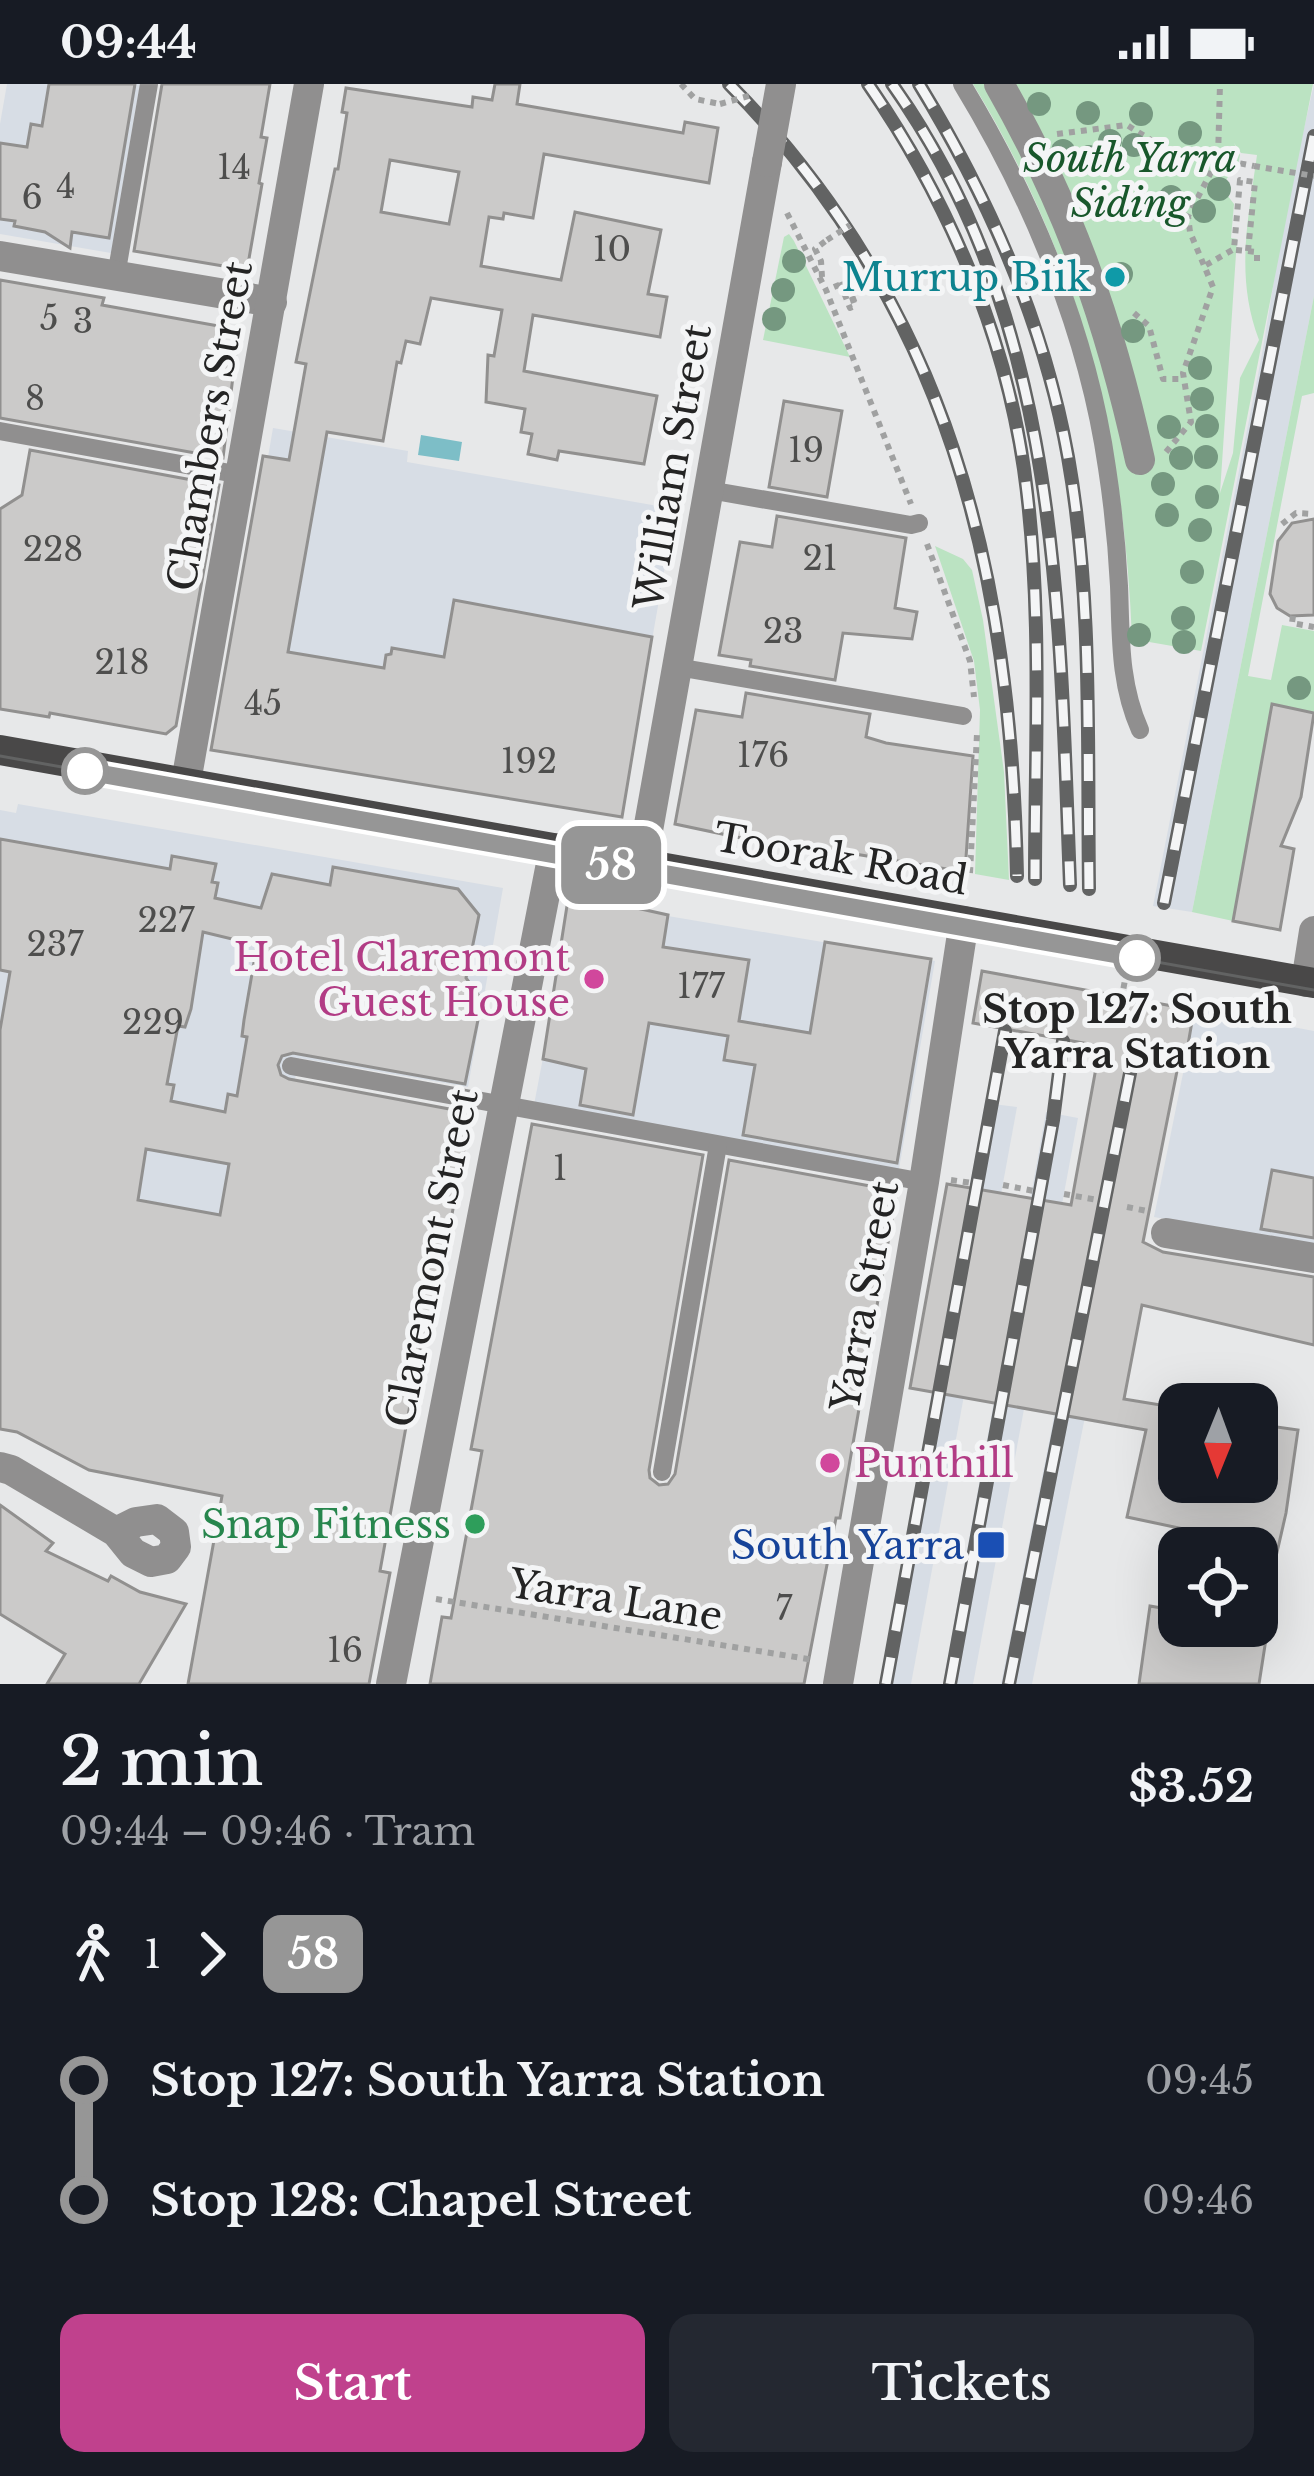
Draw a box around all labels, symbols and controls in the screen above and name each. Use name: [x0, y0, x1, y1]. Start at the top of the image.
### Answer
text: 09:44: [60, 14, 197, 70]
park label: South Yarra Siding: [1023, 134, 1237, 228]
house number: 14: [217, 147, 251, 188]
house number: 4: [56, 166, 76, 207]
house number: 6: [21, 177, 43, 218]
house number: 10: [593, 229, 631, 270]
place label: Murrup Biik: [842, 253, 1091, 302]
street label: Chambers Street: [157, 257, 263, 595]
marker: Murrup Biik: [1102, 264, 1128, 290]
house number: 5: [40, 298, 58, 339]
house number: 3: [73, 301, 93, 342]
street label: William Street: [624, 320, 722, 615]
house number: 8: [25, 378, 45, 419]
house number: 19: [788, 430, 824, 471]
house number: 228: [23, 529, 83, 570]
house number: 21: [802, 538, 838, 579]
house number: 23: [763, 611, 803, 652]
house number: 218: [94, 642, 150, 683]
house number: 45: [244, 683, 282, 724]
house number: 176: [737, 735, 789, 776]
house number: 192: [501, 741, 557, 782]
unlabelled marker: [63, 749, 107, 793]
street label: Toorak Road: [710, 813, 972, 905]
line badge: 58: [557, 826, 665, 904]
text: 58: [585, 839, 637, 891]
house number: 227: [137, 900, 195, 941]
house number: 237: [26, 924, 84, 965]
place label: Hotel Claremont Guest House: [233, 933, 570, 1027]
marker: Stop 127: South Yarra Station: [1115, 936, 1159, 980]
marker: Hotel Claremont Guest House: [581, 966, 607, 992]
house number: 177: [677, 966, 725, 1007]
place label: Stop 127: South Yarra Station: [982, 985, 1292, 1079]
house number: 229: [122, 1002, 184, 1043]
street label: Claremont Street: [375, 1084, 489, 1431]
house number: 1: [553, 1148, 567, 1189]
street label: Yarra Street: [820, 1177, 909, 1416]
north arrow: [1158, 1383, 1278, 1503]
map controls: [1158, 1383, 1278, 1647]
place label: Punthill: [854, 1439, 1014, 1488]
marker: Punthill: [817, 1450, 843, 1476]
place label: Snap Fitness: [201, 1500, 451, 1549]
marker: Snap Fitness: [462, 1511, 488, 1537]
place label: South Yarra: [731, 1521, 964, 1570]
button: locate: [1158, 1527, 1278, 1647]
marker: South Yarra: [975, 1529, 1007, 1561]
street label: Yarra Lane: [505, 1559, 726, 1641]
house number: 7: [776, 1588, 793, 1629]
house number: 16: [327, 1630, 363, 1671]
text: 2 min: [60, 1721, 263, 1803]
text: $3.52: [1129, 1758, 1254, 1814]
text: 09:44 – 09:46 · Tram: [60, 1807, 475, 1856]
icon: walk: [60, 1921, 126, 1987]
icon: forward: [179, 1921, 245, 1987]
text: 58: [287, 1928, 339, 1980]
text: 1: [144, 1930, 161, 1979]
text: Stop 127: South Yarra Station: [150, 2052, 825, 2108]
text: 09:45: [1145, 2056, 1254, 2105]
text: Stop 128: Chapel Street: [150, 2172, 691, 2228]
text: 09:46: [1142, 2176, 1254, 2225]
button: Start: [60, 2314, 645, 2452]
button: Tickets: [669, 2314, 1254, 2452]

